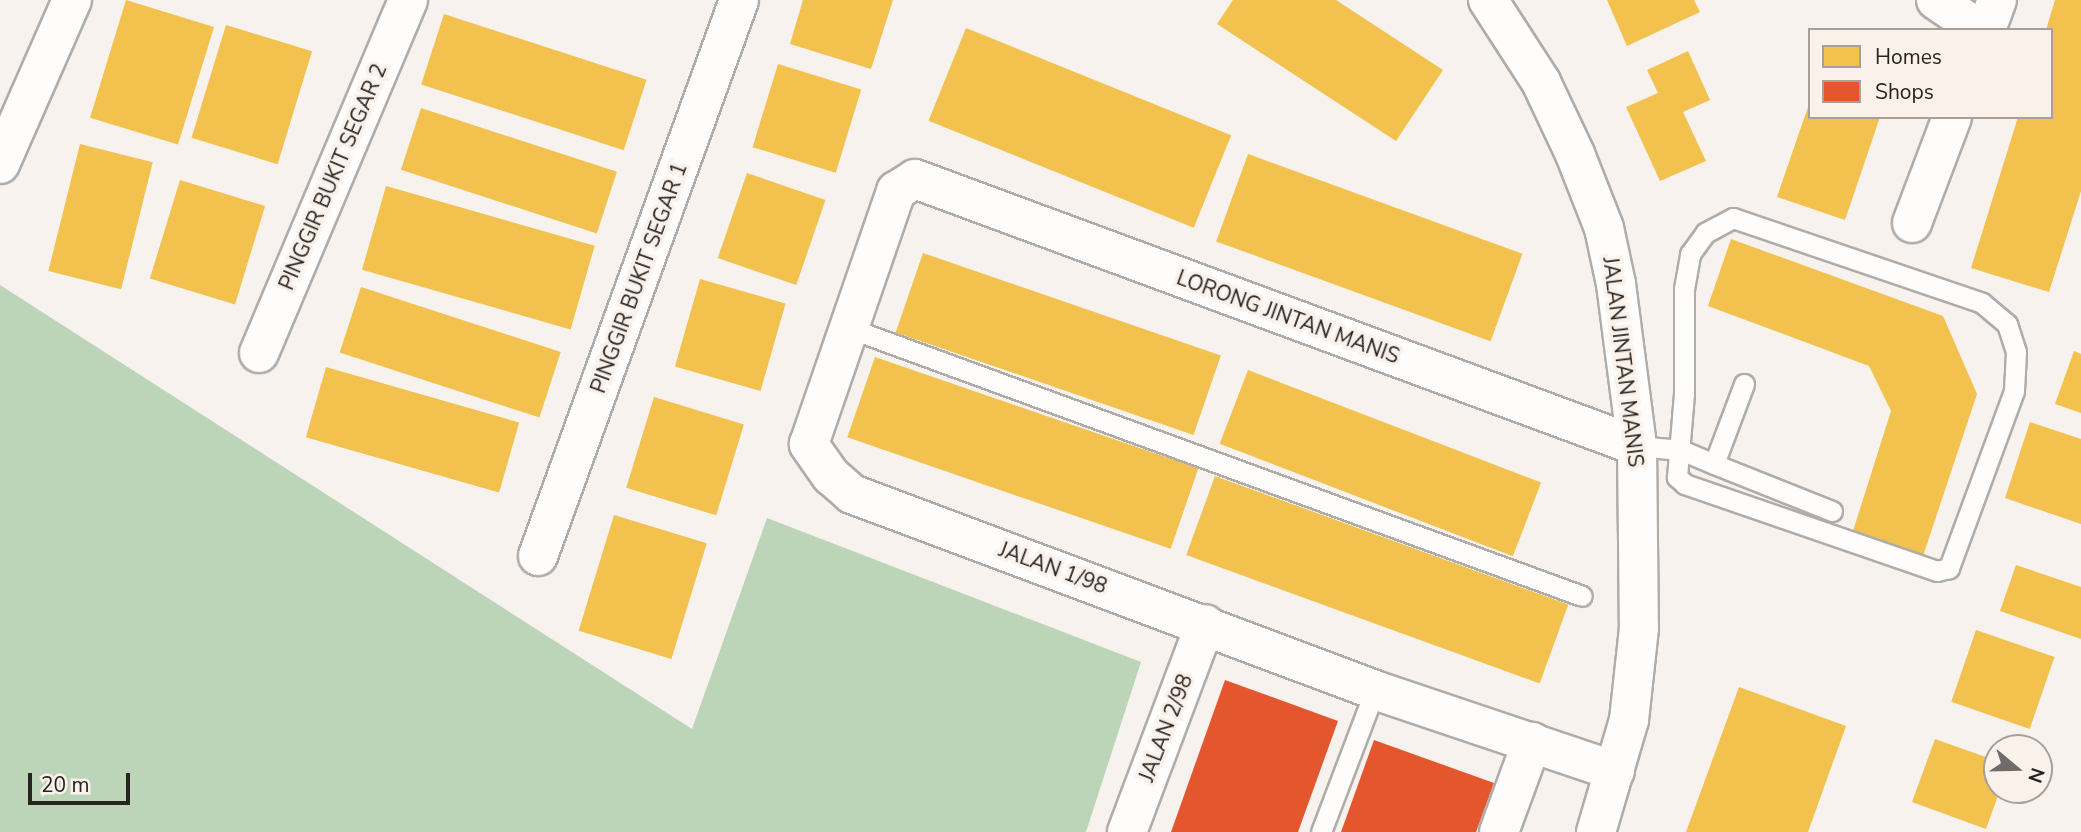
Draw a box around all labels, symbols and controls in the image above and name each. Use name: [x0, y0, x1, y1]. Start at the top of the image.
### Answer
legend: [1808, 28, 2053, 119]
text: Homes: [1875, 43, 1942, 71]
street label: PINGGIR BUKIT SEGAR 2: [274, 60, 392, 294]
text: Shops: [1875, 78, 1934, 106]
street label: PINGGIR BUKIT SEGAR 1: [586, 159, 692, 397]
street label: JALAN JINTAN MANIS: [1598, 256, 1648, 468]
street label: LORONG JINTAN MANIS: [1173, 265, 1403, 369]
street label: JALAN 1/98: [996, 537, 1110, 599]
street label: JALAN 2/98: [1134, 671, 1198, 785]
north arrow: [1983, 734, 2053, 804]
scale bar: [32, 758, 133, 802]
text: N: [2021, 764, 2051, 786]
text: 20 m: [41, 771, 90, 799]

